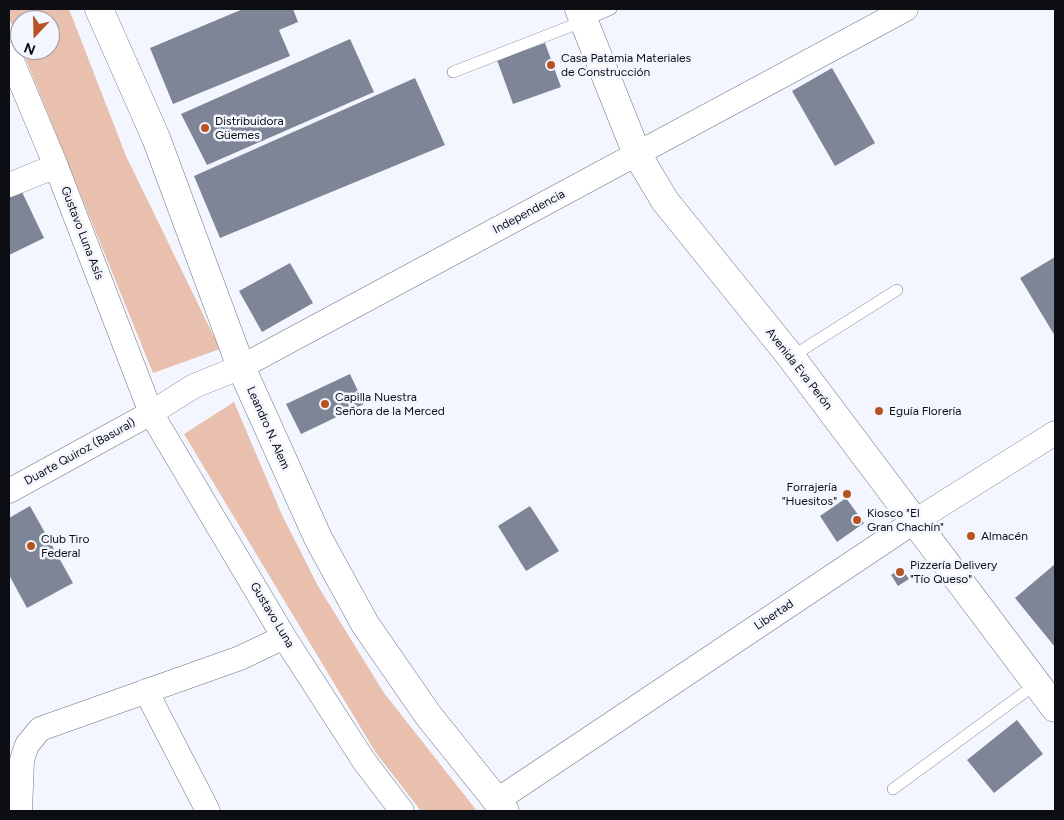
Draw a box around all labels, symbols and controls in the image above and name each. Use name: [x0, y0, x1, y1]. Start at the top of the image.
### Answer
north arrow: [10, 10, 60, 60]
text: N: [22, 39, 38, 58]
place label: Casa Patamia Materiales de Construcción: [561, 51, 691, 79]
marker: Casa Patamia Materiales de Construcción: [545, 59, 557, 71]
place label: Distribuidora Güemes: [215, 114, 284, 142]
marker: Distribuidora Güemes: [199, 122, 211, 134]
street label: Gustavo Luna Asís: [58, 184, 106, 282]
street label: Independencia: [491, 187, 567, 237]
street label: Avenida Eva Perón: [763, 325, 835, 413]
street label: Leandro N. Alem: [243, 384, 293, 472]
place label: Capilla Nuestra Señora de la Merced: [335, 390, 445, 418]
marker: Capilla Nuestra Señora de la Merced: [319, 398, 331, 410]
place label: Eguía Florería: [889, 404, 961, 418]
marker: Eguía Florería: [873, 405, 885, 417]
street label: Duarte Quiroz (Basural): [22, 415, 138, 489]
place label: Forrajería "Huesitos": [782, 480, 837, 508]
marker: Forrajería "Huesitos": [841, 488, 853, 500]
place label: Kiosco "El Gran Chachín": [867, 506, 944, 534]
marker: Kiosco "El Gran Chachín": [851, 514, 863, 526]
place label: Almacén: [981, 529, 1028, 543]
marker: Almacén: [965, 530, 977, 542]
place label: Club Tiro Federal: [41, 532, 89, 560]
marker: Club Tiro Federal: [25, 540, 37, 552]
place label: Pizzería Delivery "Tío Queso": [910, 558, 997, 586]
marker: Pizzería Delivery "Tío Queso": [894, 566, 906, 578]
street label: Gustavo Luna: [247, 580, 297, 650]
street label: Libertad: [752, 597, 796, 633]

